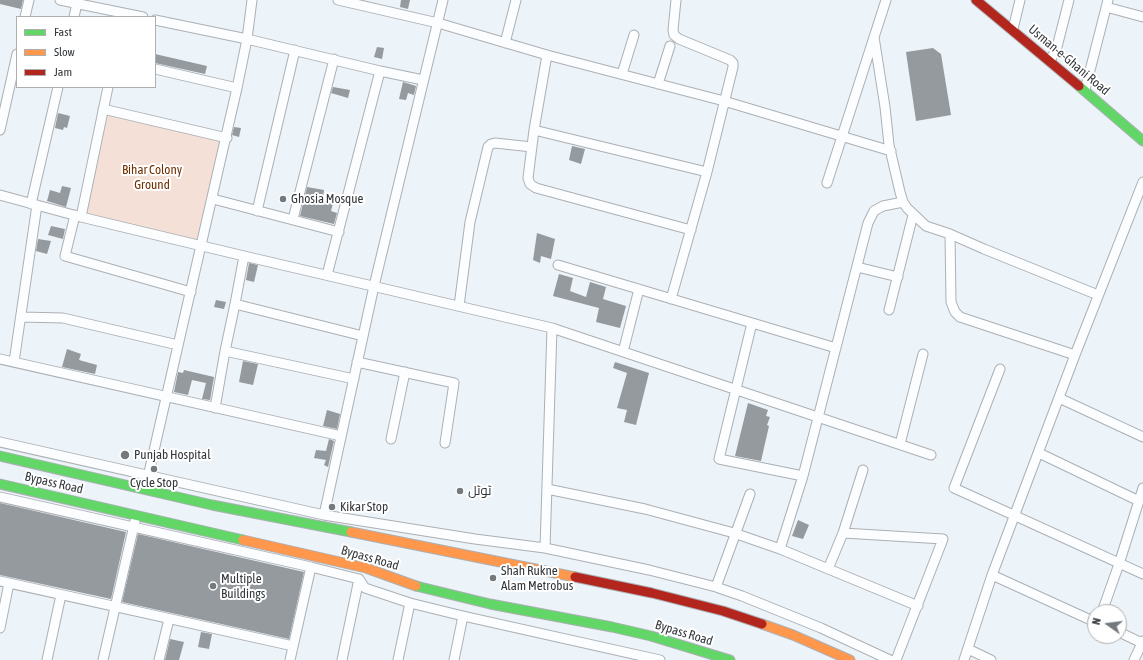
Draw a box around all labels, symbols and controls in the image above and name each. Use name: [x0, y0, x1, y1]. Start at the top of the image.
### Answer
legend: [16, 16, 156, 88]
street label: Usman-e-Ghani Road: [1025, 21, 1113, 99]
text: Fast: [54, 25, 72, 39]
text: Slow: [54, 45, 75, 59]
text: Jam: [54, 65, 72, 79]
park label: Bihar Colony Ground: [122, 162, 182, 193]
place label: Ghosia Mosque: [291, 191, 363, 207]
marker: Ghosia Mosque: [278, 194, 288, 204]
place label: Punjab Hospital: [134, 447, 211, 463]
marker: Punjab Hospital: [119, 449, 131, 461]
marker: Cycle Stop: [149, 464, 159, 474]
street label: Bypass Road: [23, 469, 85, 497]
place label: Cycle Stop: [130, 475, 178, 491]
place label: ٹوٹل: [468, 483, 492, 499]
marker: ٹوٹل: [455, 486, 465, 496]
place label: Kikar Stop: [340, 499, 388, 515]
marker: Kikar Stop: [327, 502, 337, 512]
street label: Bypass Road: [339, 542, 401, 574]
place label: Shah Rukne Alam Metrobus: [501, 563, 573, 594]
place label: Multiple Buildings: [221, 571, 265, 602]
marker: Shah Rukne Alam Metrobus: [488, 573, 498, 583]
marker: Multiple Buildings: [208, 581, 218, 591]
north arrow: [1087, 604, 1127, 644]
street label: Bypass Road: [653, 617, 715, 649]
text: N: [1090, 617, 1103, 626]

